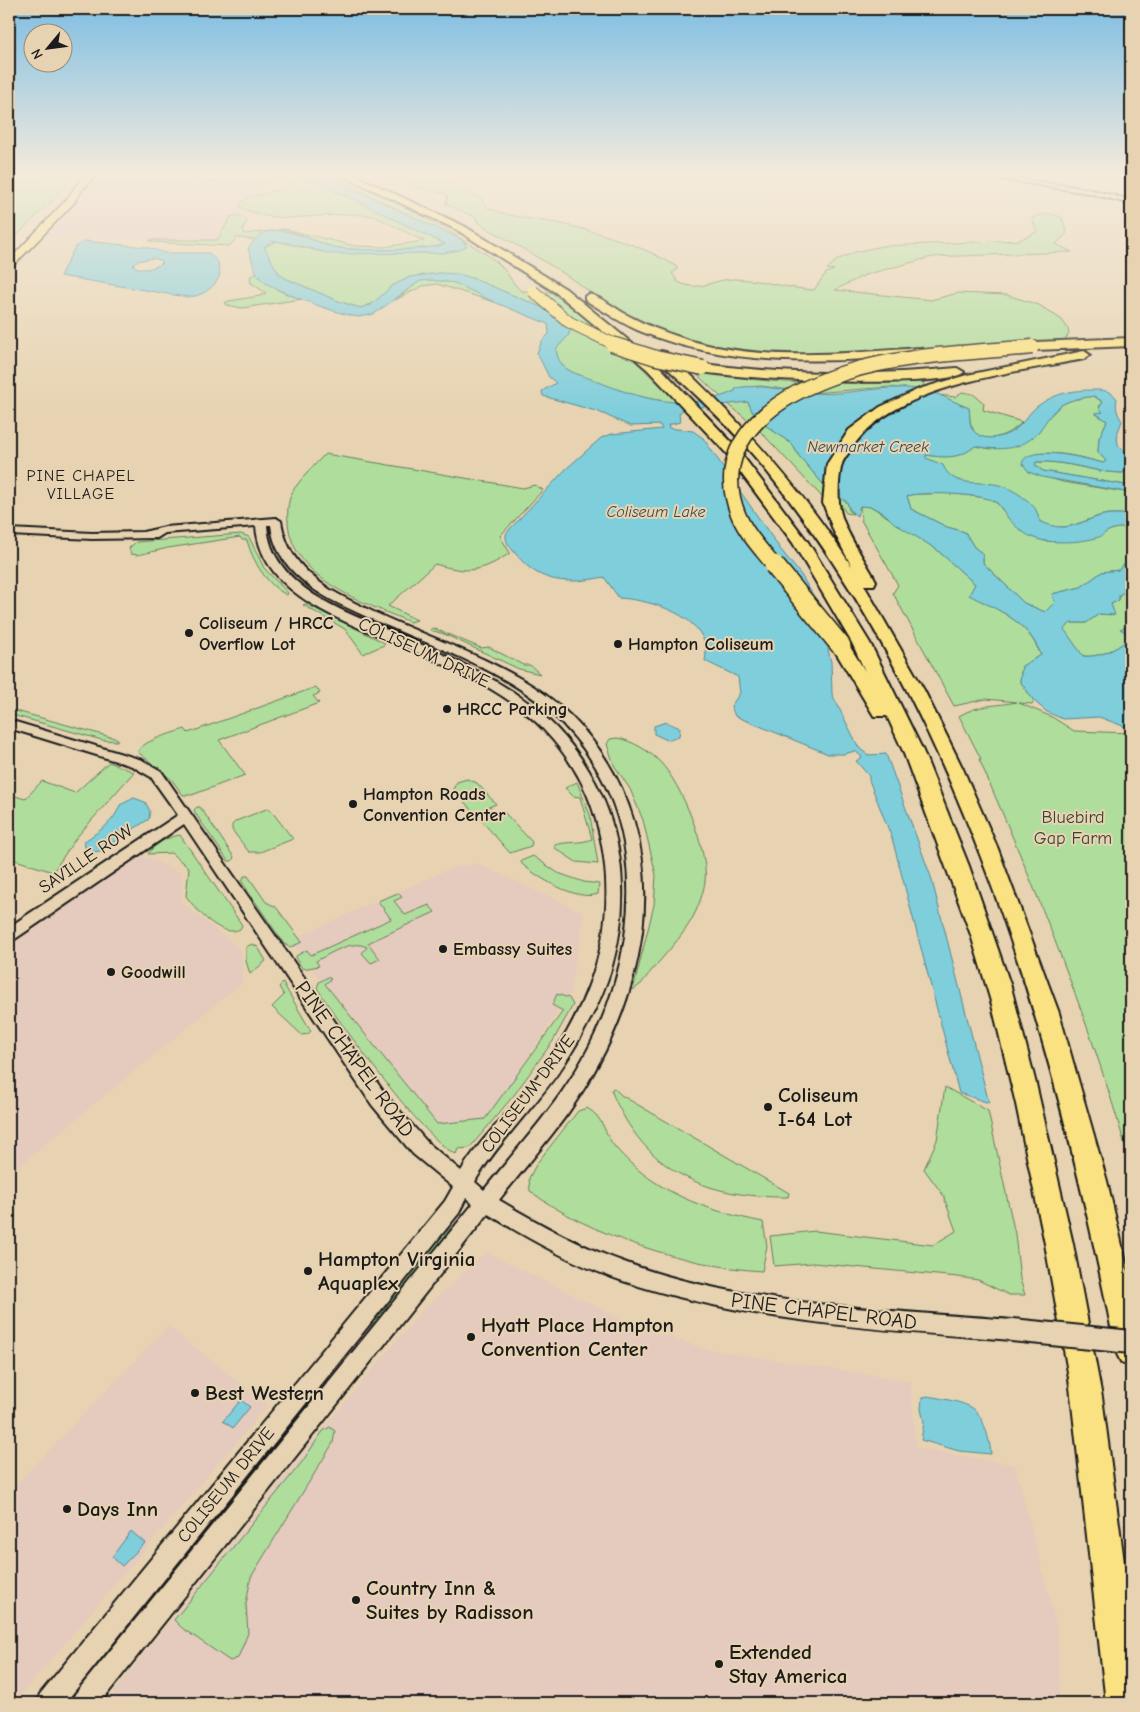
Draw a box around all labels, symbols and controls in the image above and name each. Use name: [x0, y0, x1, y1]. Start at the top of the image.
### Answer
north arrow: [22, 22, 72, 72]
text: N: [27, 46, 47, 62]
water label: Newmarket Creek: [807, 438, 929, 456]
district label: PINE CHAPEL VILLAGE: [26, 467, 136, 503]
water label: Coliseum Lake: [607, 503, 706, 521]
place label: Coliseum / HRCC Overflow Lot: [199, 613, 334, 655]
street label: COLISEUM DRIVE: [355, 613, 493, 693]
marker: Coliseum / HRCC Overflow Lot: [183, 627, 195, 639]
place label: Hampton Coliseum: [628, 634, 773, 655]
marker: Hampton Coliseum: [612, 638, 624, 650]
place label: HRCC Parking: [457, 699, 568, 720]
marker: HRCC Parking: [441, 703, 453, 715]
place label: Hampton Roads Convention Center: [363, 784, 506, 826]
marker: Hampton Roads Convention Center: [347, 798, 359, 810]
park label: Bluebird Gap Farm: [1034, 807, 1112, 849]
street label: SAVILLE ROW: [35, 820, 137, 898]
place label: Embassy Suites: [453, 939, 572, 960]
marker: Embassy Suites: [437, 943, 449, 955]
place label: Goodwill: [121, 962, 186, 983]
marker: Goodwill: [105, 966, 117, 978]
street label: PINE CHAPEL ROAD: [290, 976, 420, 1142]
street label: COLISEUM DRIVE: [477, 1031, 579, 1157]
place label: Coliseum I-64 Lot: [778, 1083, 858, 1131]
marker: Coliseum I-64 Lot: [762, 1101, 774, 1113]
place label: Hampton Virginia Aquaplex: [318, 1247, 475, 1295]
marker: Hampton Virginia Aquaplex: [302, 1265, 314, 1277]
street label: PINE CHAPEL ROAD: [730, 1288, 918, 1334]
place label: Hyatt Place Hampton Convention Center: [481, 1313, 674, 1361]
marker: Hyatt Place Hampton Convention Center: [465, 1331, 477, 1343]
place label: Best Western: [205, 1381, 324, 1405]
marker: Best Western: [189, 1387, 201, 1399]
street label: COLISEUM DRIVE: [173, 1423, 279, 1547]
place label: Days Inn: [77, 1497, 158, 1521]
marker: Days Inn: [61, 1503, 73, 1515]
place label: Country Inn & Suites by Radisson: [366, 1576, 534, 1624]
marker: Country Inn & Suites by Radisson: [350, 1594, 362, 1606]
place label: Extended Stay America: [729, 1640, 847, 1688]
marker: Extended Stay America: [713, 1658, 725, 1670]

